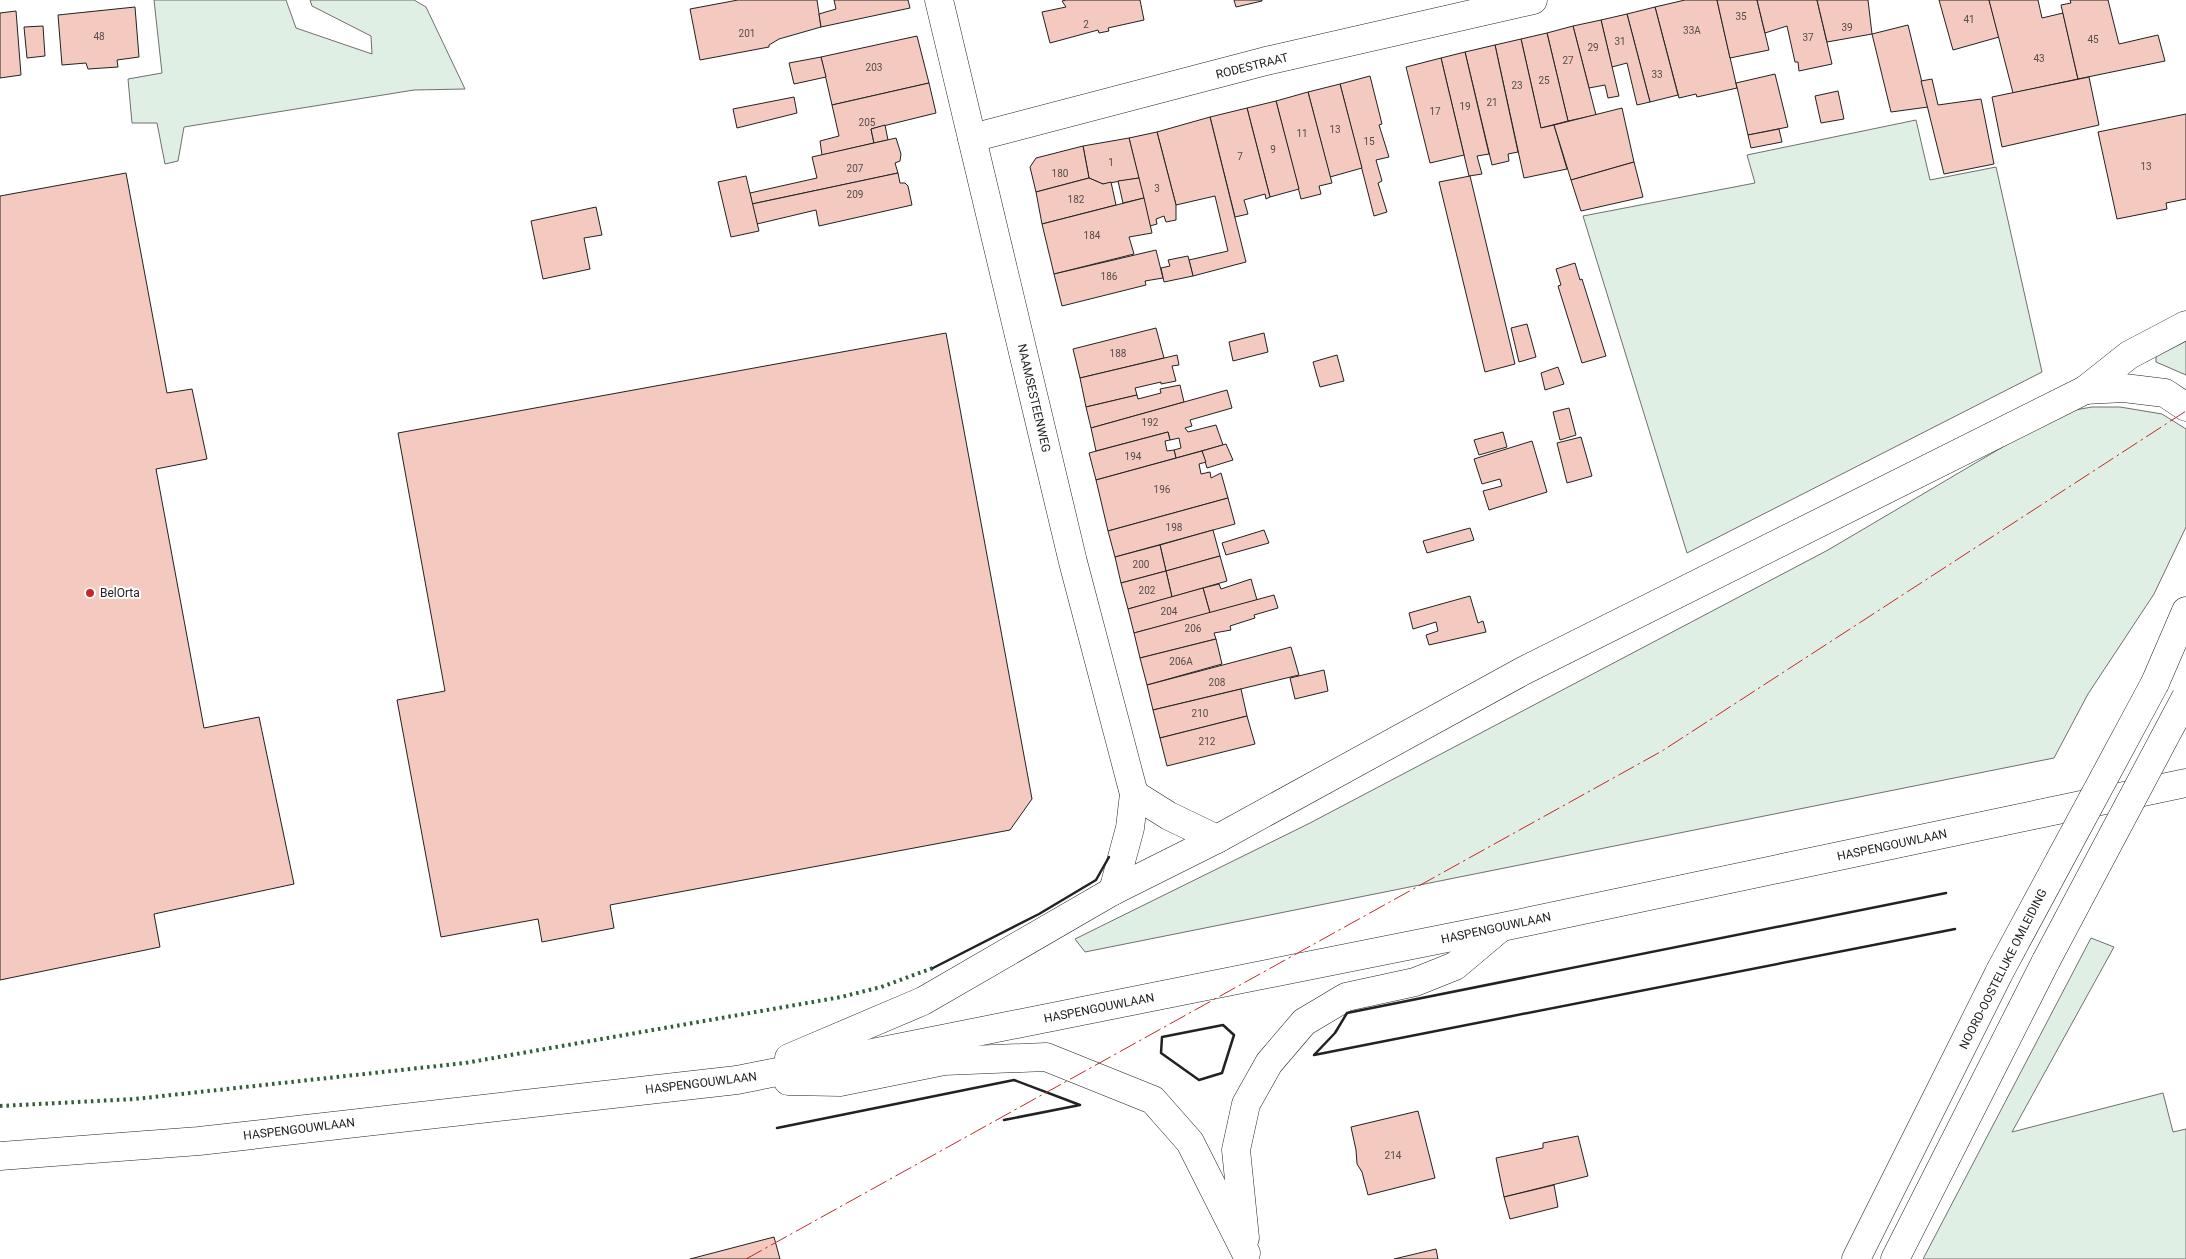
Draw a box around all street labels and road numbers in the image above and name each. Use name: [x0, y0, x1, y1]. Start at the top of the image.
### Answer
street label: RODESTRAAT: [1214, 50, 1290, 82]
street label: NAAMSESTEENWEG: [1015, 342, 1053, 454]
street label: HASPENGOUWLAAN: [1836, 826, 1948, 864]
street label: NOORD-OOSTELIJKE OMLEIDING: [1956, 886, 2050, 1052]
street label: HASPENGOUWLAAN: [1440, 909, 1552, 947]
street label: HASPENGOUWLAAN: [1043, 990, 1155, 1026]
street label: HASPENGOUWLAAN: [644, 1069, 758, 1097]
street label: HASPENGOUWLAAN: [242, 1115, 356, 1143]

